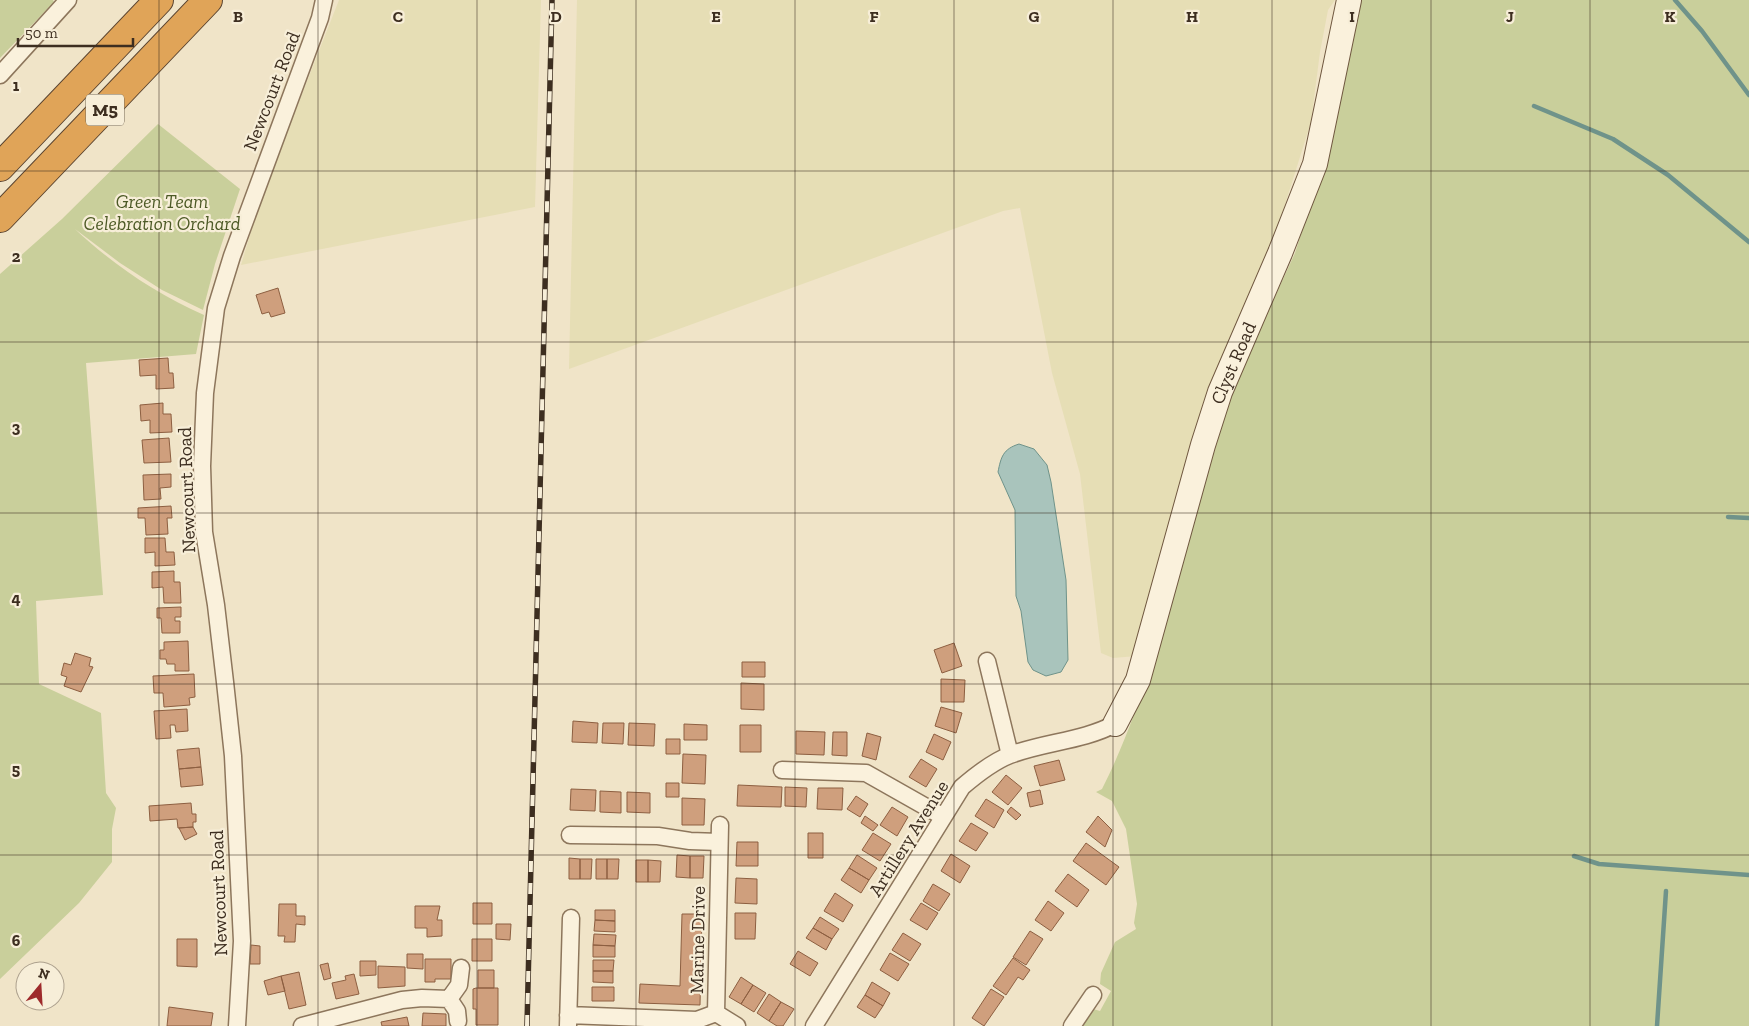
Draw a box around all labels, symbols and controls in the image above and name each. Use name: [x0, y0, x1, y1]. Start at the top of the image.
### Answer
text: B: [233, 7, 243, 26]
text: C: [393, 7, 403, 26]
text: D: [550, 7, 562, 26]
text: E: [711, 7, 721, 26]
text: F: [869, 7, 879, 26]
text: G: [1029, 7, 1040, 26]
text: H: [1186, 7, 1198, 26]
text: I: [1349, 7, 1355, 26]
text: J: [1506, 7, 1514, 26]
text: K: [1665, 7, 1676, 26]
scale bar: [18, 15, 132, 47]
text: 50 m: [25, 24, 58, 42]
street label: Newcourt Road: [238, 28, 305, 154]
text: 1: [13, 76, 20, 95]
road number: M5: [86, 94, 124, 126]
park label: Green Team Celebration Orchard: [84, 190, 241, 235]
text: 2: [12, 247, 21, 266]
street label: Clyst Road: [1206, 318, 1261, 407]
text: 3: [12, 418, 21, 437]
street label: Newcourt Road: [173, 426, 200, 553]
text: 4: [11, 589, 21, 608]
text: 5: [12, 760, 20, 779]
street label: Artillery Avenue: [863, 776, 953, 901]
street label: Newcourt Road: [205, 829, 232, 956]
street label: Marine Drive: [685, 886, 710, 994]
text: 6: [12, 931, 21, 950]
north arrow: [15, 961, 65, 1011]
text: N: [36, 964, 52, 984]

